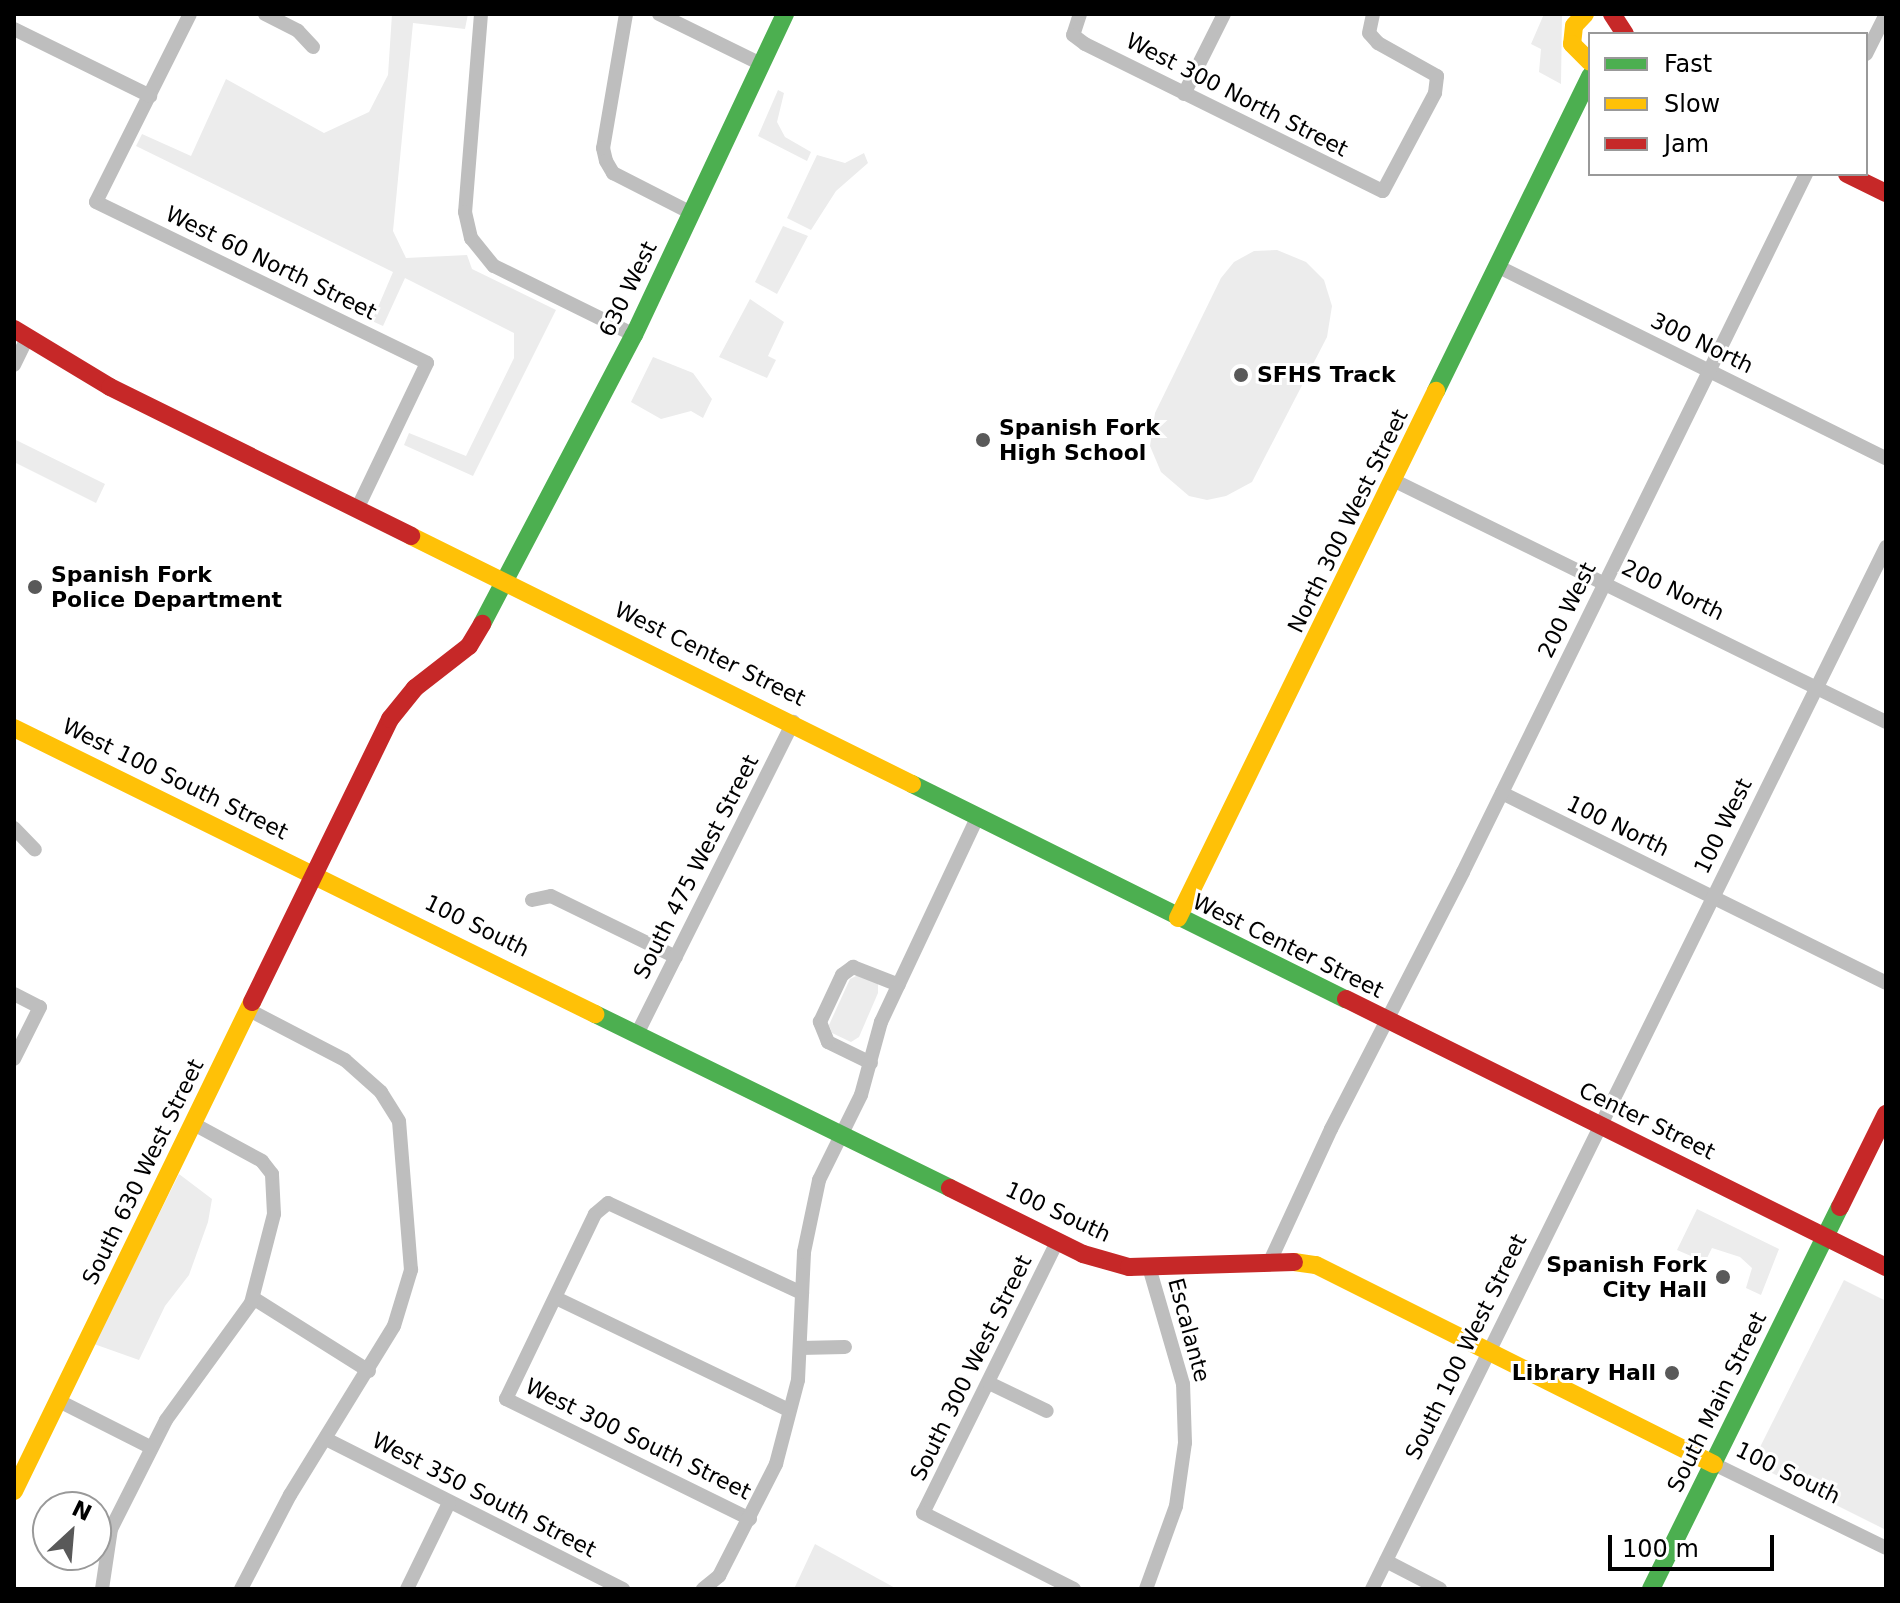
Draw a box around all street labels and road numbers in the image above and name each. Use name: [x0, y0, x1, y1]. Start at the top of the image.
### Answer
street label: West 300 North Street: [1122, 28, 1352, 162]
street label: West 60 North Street: [161, 200, 381, 326]
street label: 630 West: [594, 237, 662, 341]
street label: 300 North: [1647, 307, 1757, 379]
street label: North 300 West Street: [1282, 405, 1414, 637]
street label: 200 North: [1618, 554, 1728, 626]
street label: 200 West: [1533, 558, 1601, 662]
street label: West Center Street: [610, 596, 810, 712]
street label: West 100 South Street: [58, 713, 292, 845]
street label: South 475 West Street: [628, 751, 764, 983]
street label: 100 West: [1689, 774, 1757, 878]
street label: 100 North: [1563, 790, 1673, 862]
street label: West Center Street: [1188, 888, 1388, 1004]
street label: 100 South: [420, 889, 534, 963]
street label: South 630 West Street: [77, 1055, 209, 1289]
street label: Center Street: [1575, 1077, 1719, 1165]
street label: 100 South: [1001, 1176, 1115, 1248]
street label: South 100 West Street: [1400, 1230, 1532, 1464]
street label: South 300 West Street: [905, 1251, 1037, 1485]
street label: Escalante: [1162, 1275, 1216, 1385]
street label: South Main Street: [1662, 1308, 1772, 1496]
street label: West 300 South Street: [521, 1373, 755, 1505]
street label: West 350 South Street: [368, 1427, 600, 1563]
street label: 100 South: [1731, 1436, 1845, 1510]

